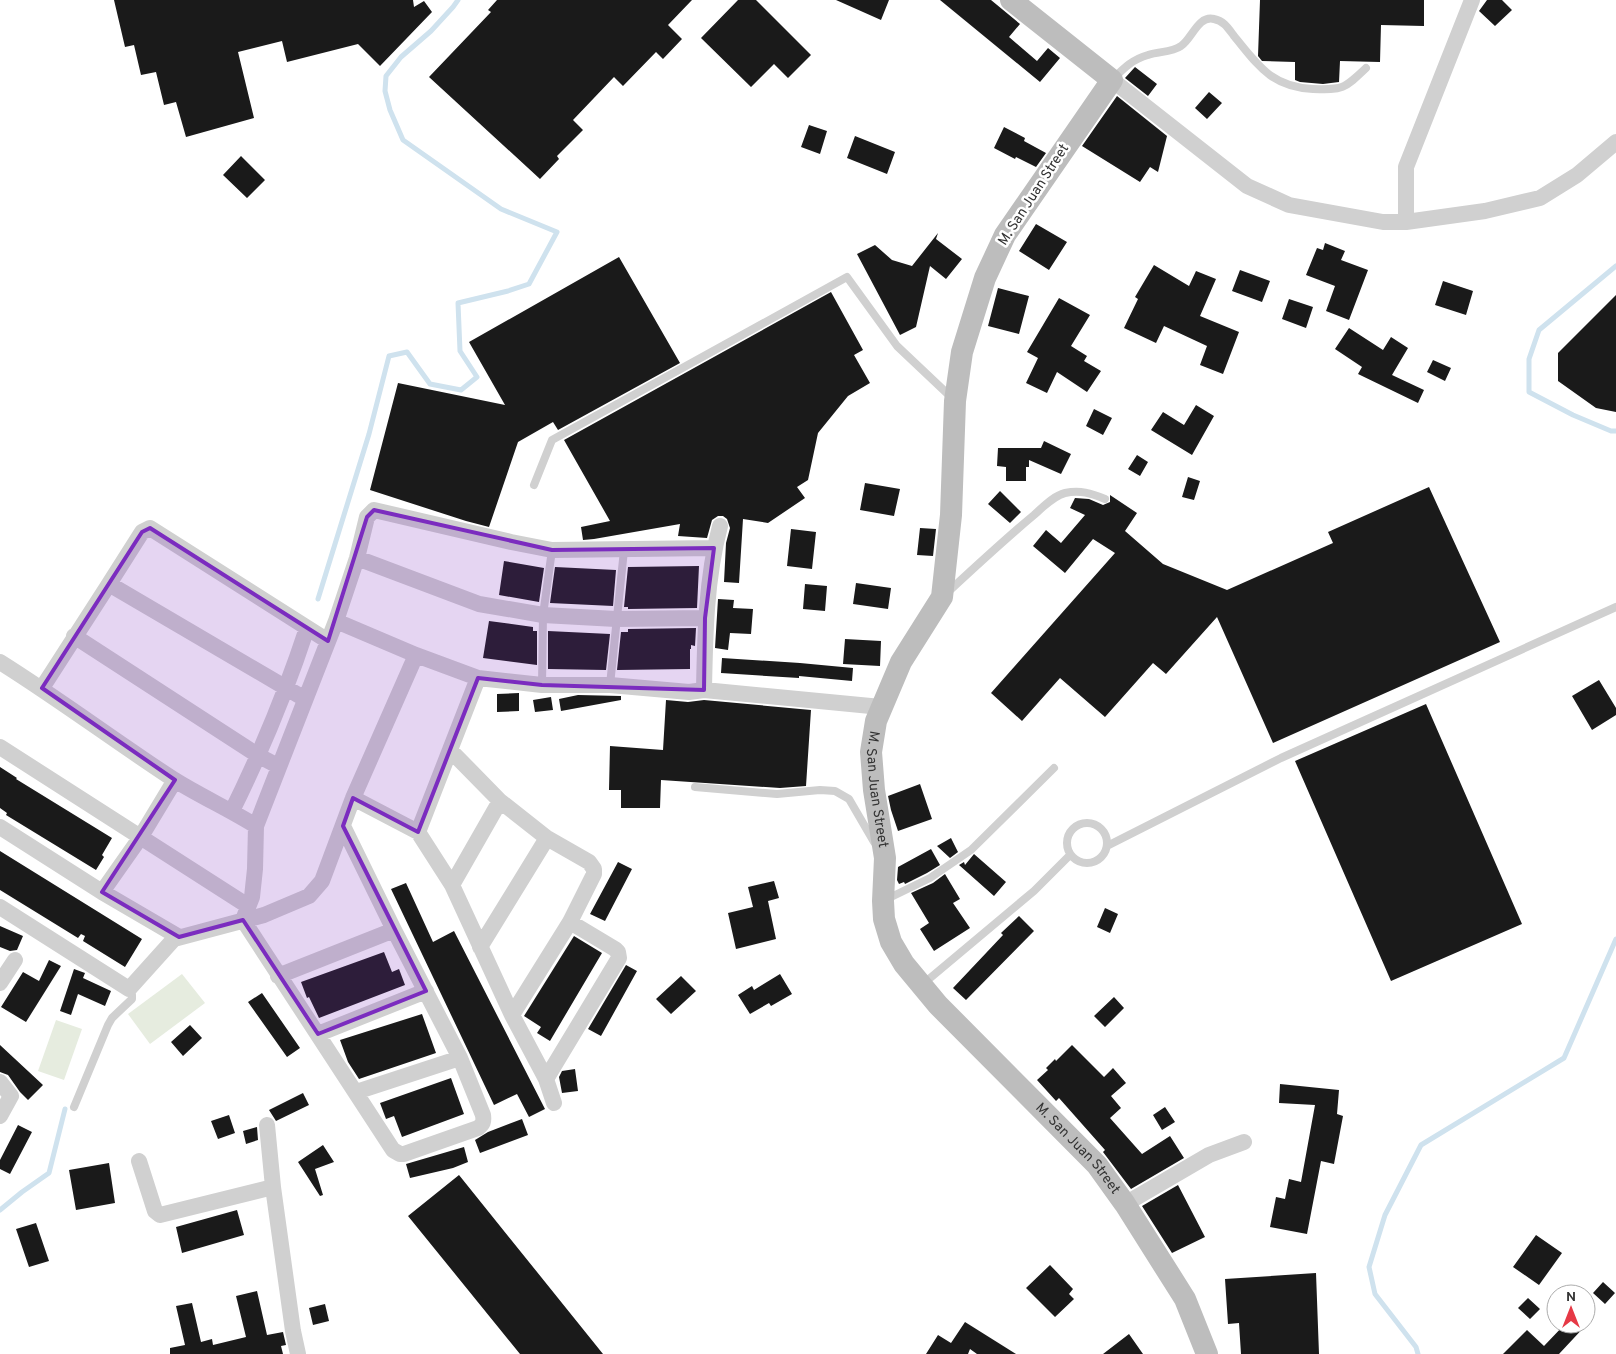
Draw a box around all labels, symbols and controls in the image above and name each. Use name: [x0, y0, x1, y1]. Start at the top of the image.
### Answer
street label: M. San Juan Street: [995, 141, 1073, 249]
street label: M. San Juan Street: [862, 730, 892, 849]
street label: M. San Juan Street: [1032, 1100, 1124, 1197]
north arrow: [1546, 1284, 1596, 1334]
text: N: [1566, 1289, 1576, 1306]

